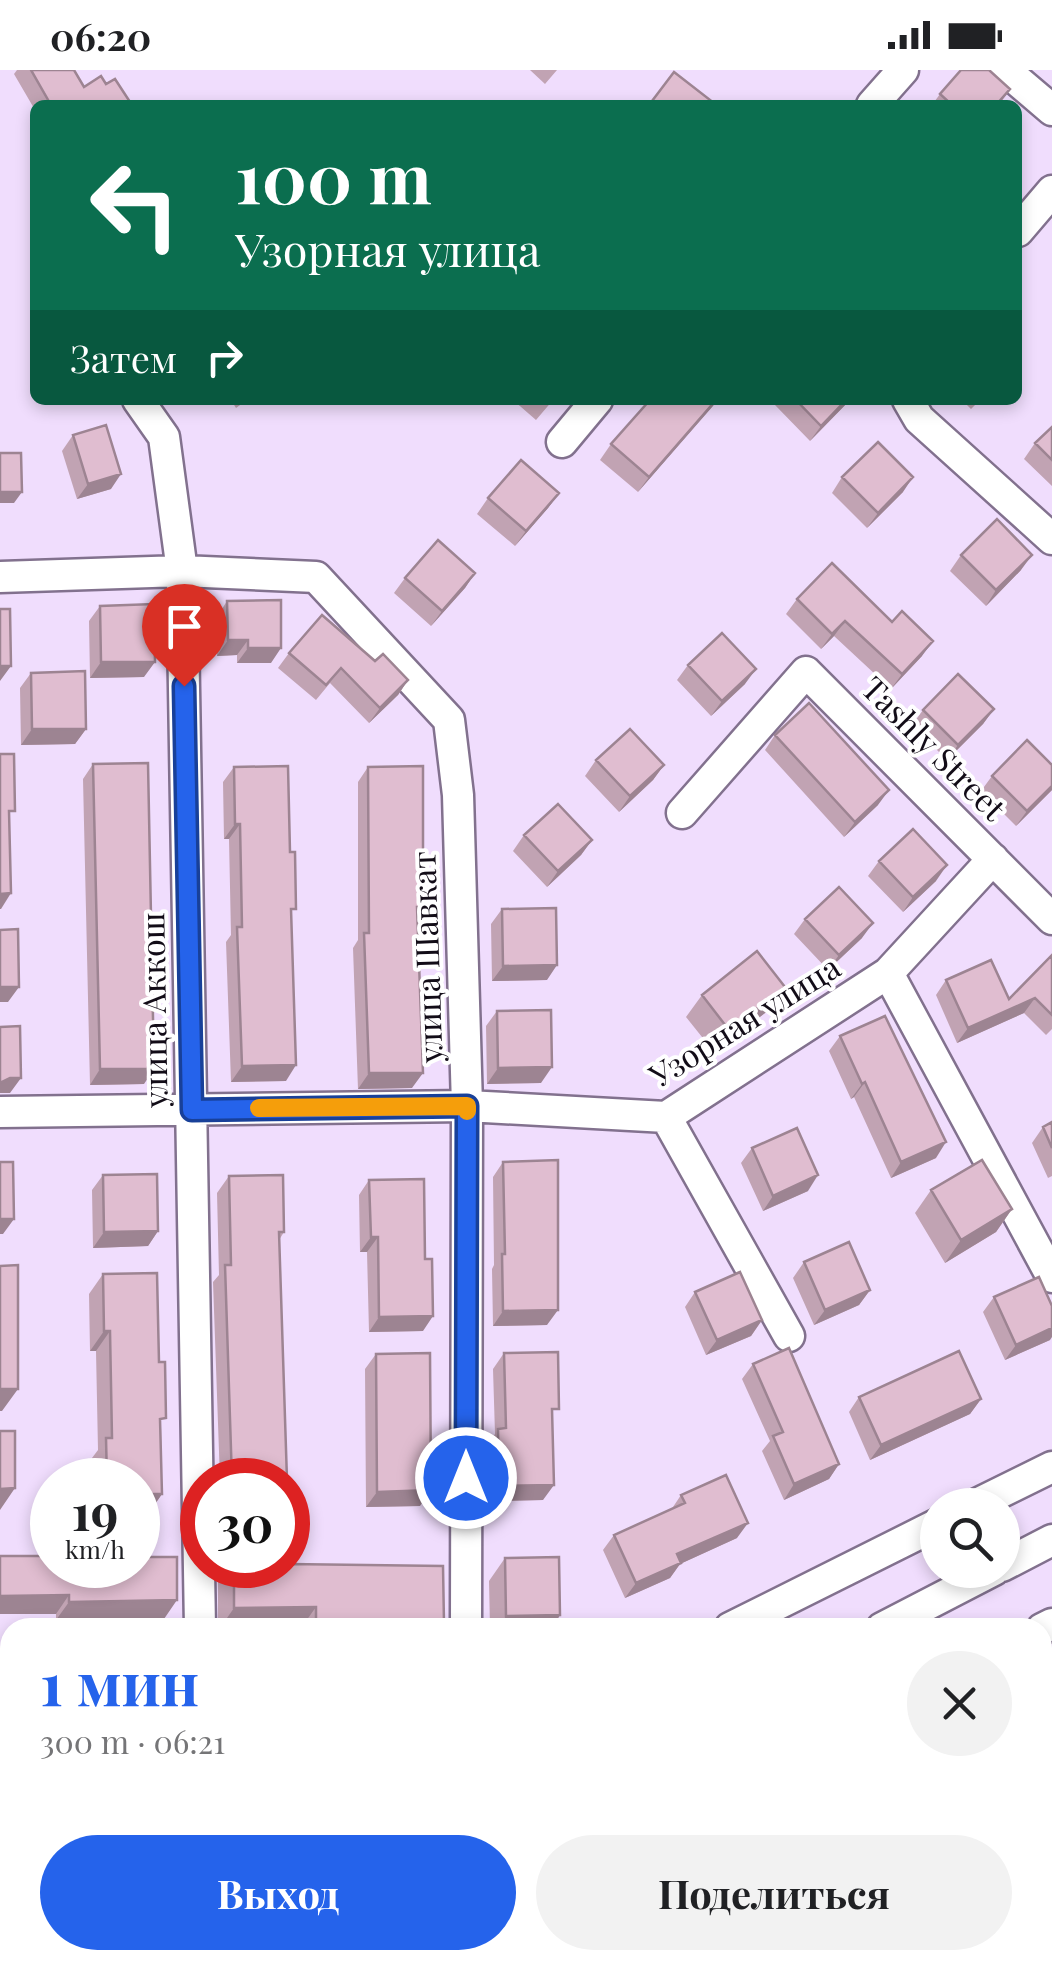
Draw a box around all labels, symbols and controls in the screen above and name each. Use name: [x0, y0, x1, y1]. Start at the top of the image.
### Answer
text: 06:20: [50, 10, 151, 61]
text: 100 m: [235, 128, 432, 222]
icon: left: [70, 140, 200, 270]
text: Узорная улица: [235, 218, 540, 278]
icon: right: [197, 330, 252, 385]
text: Затем: [70, 332, 177, 383]
pin: [142, 584, 227, 687]
icon: arrive: [157, 599, 212, 654]
street label: Tashly Street: [854, 666, 1016, 829]
street label: улица Шавкат: [400, 850, 451, 1065]
street label: улица Аккош: [129, 912, 176, 1109]
street label: Узорная улица: [639, 944, 847, 1096]
position arrow: [414, 1426, 518, 1530]
speed limit sign: 30: [180, 1458, 310, 1588]
text: 19: [72, 1477, 118, 1544]
map controls: [920, 1488, 1020, 1588]
button: search: [920, 1488, 1020, 1588]
text: km/h: [65, 1532, 125, 1565]
text: 1 мин: [40, 1641, 199, 1721]
button: close: [907, 1651, 1012, 1756]
text: 300 m · 06:21: [40, 1719, 225, 1762]
button: Выход: [40, 1835, 516, 1950]
button: Поделиться: [536, 1835, 1012, 1950]

